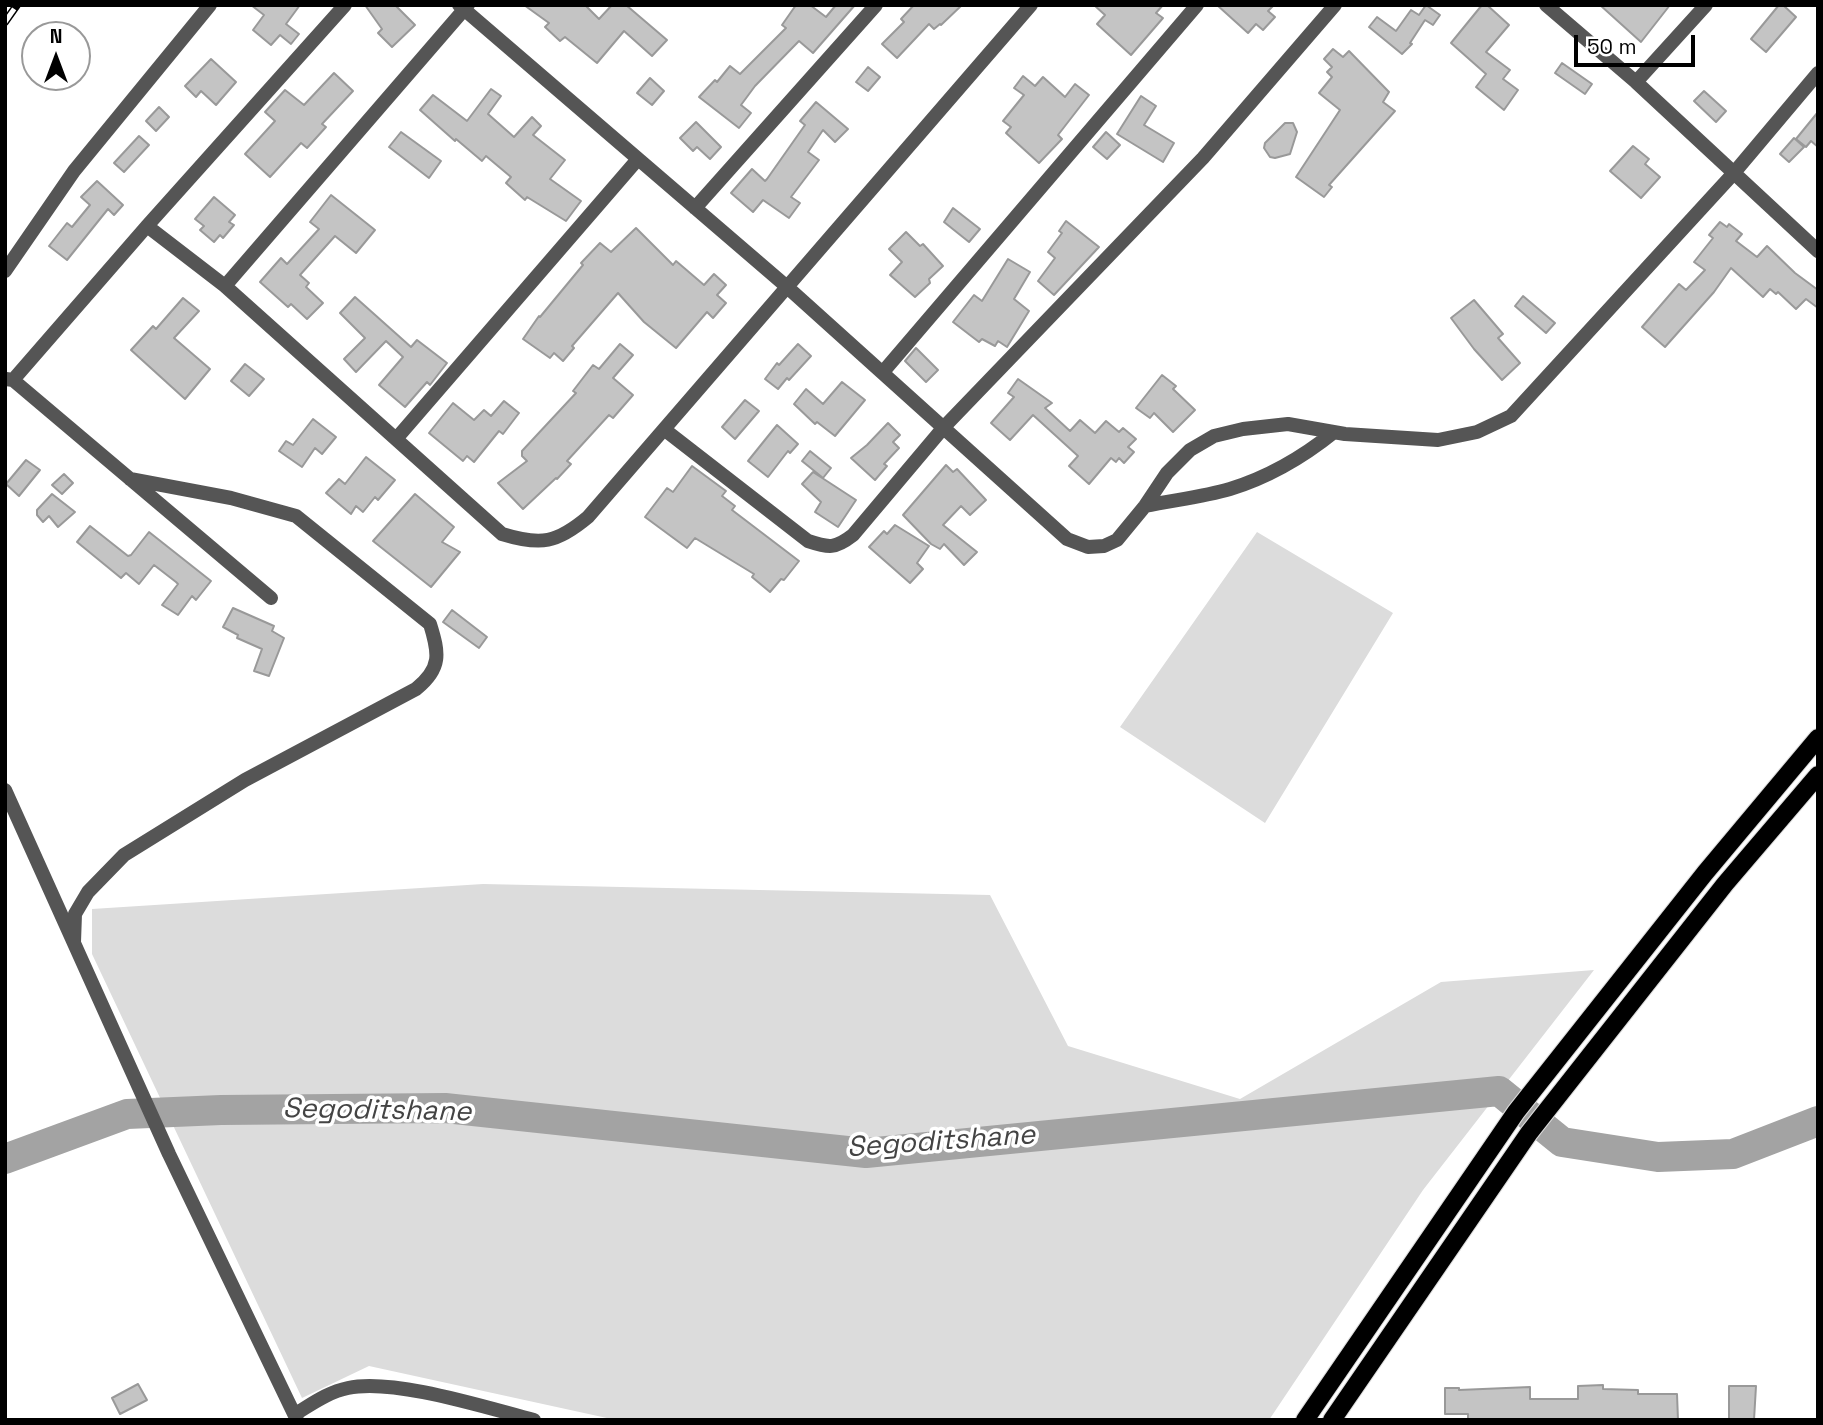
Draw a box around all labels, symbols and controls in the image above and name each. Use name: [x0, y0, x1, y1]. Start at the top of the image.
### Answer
north arrow: [21, 21, 91, 91]
scale bar: [1578, 21, 1699, 65]
text: N: [50, 24, 62, 49]
text: 50 m: [1587, 33, 1637, 60]
water label: Segoditshane: [282, 1093, 472, 1129]
water label: Segoditshane: [846, 1119, 1036, 1165]

